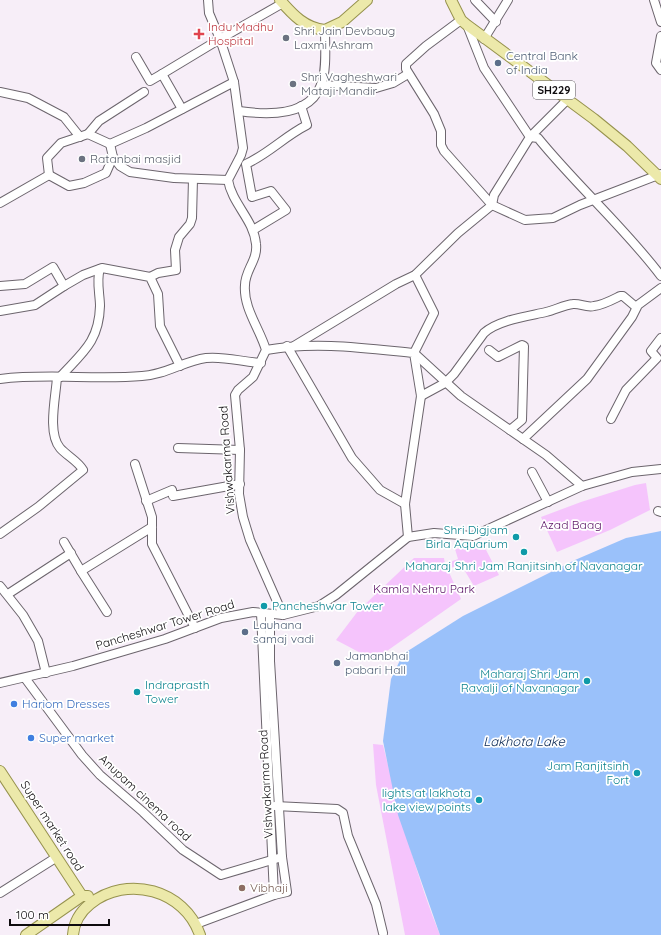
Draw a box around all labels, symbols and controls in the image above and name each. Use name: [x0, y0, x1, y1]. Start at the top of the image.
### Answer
place label: Indu Madhu Hospital: [208, 19, 274, 48]
place label: Shri Jain Devbaug Laxmi Ashram: [294, 23, 395, 52]
marker: Indu Madhu Hospital: [193, 28, 205, 40]
marker: Shri Jain Devbaug Laxmi Ashram: [281, 33, 291, 43]
place label: Central Bank of India: [506, 48, 578, 77]
marker: Central Bank of India: [493, 58, 503, 68]
place label: Shri Vagheshwari Mataji Mandir: [301, 69, 397, 98]
marker: Shri Vagheshwari Mataji Mandir: [288, 79, 298, 89]
road number: SH229: [533, 81, 575, 99]
place label: Ratanbai masjid: [90, 151, 181, 166]
marker: Ratanbai masjid: [77, 154, 87, 164]
street label: Vishwakarma Road: [215, 405, 238, 515]
park label: Azad Baag: [540, 517, 602, 532]
place label: Shri Digjam Birla Aquarium: [426, 522, 508, 551]
marker: Shri Digjam Birla Aquarium: [511, 532, 521, 542]
marker: Maharaj Shri Jam Ranjitsinh of Navanagar: [519, 547, 529, 557]
place label: Maharaj Shri Jam Ranjitsinh of Navanagar: [405, 558, 643, 573]
park label: Kamla Nehru Park: [373, 581, 475, 596]
street label: Pancheshwar Tower Road: [94, 596, 236, 653]
place label: Pancheshwar Tower: [272, 598, 384, 613]
marker: Pancheshwar Tower: [259, 601, 269, 611]
place label: Lauhana samaj vadi: [253, 617, 314, 646]
marker: Lauhana samaj vadi: [240, 627, 250, 637]
place label: Jamanbhai pabari Hall: [345, 648, 408, 677]
marker: Jamanbhai pabari Hall: [332, 658, 342, 668]
place label: Maharaj Shri Jam Ravalji of Navanagar: [461, 666, 579, 695]
marker: Maharaj Shri Jam Ravalji of Navanagar: [582, 676, 592, 686]
place label: Indraprasth Tower: [145, 677, 210, 706]
marker: Indraprasth Tower: [132, 687, 142, 697]
place label: Hariom Dresses: [22, 696, 110, 711]
marker: Hariom Dresses: [9, 699, 19, 709]
street label: Vishwakarma Road: [255, 729, 276, 839]
place label: Super market: [39, 730, 114, 745]
marker: Super market: [26, 733, 36, 743]
water label: Lakhota Lake: [483, 733, 565, 749]
street label: Anupam cinema road: [96, 751, 194, 844]
place label: Jam Ranjitsinh Fort: [546, 758, 629, 787]
marker: Jam Ranjitsinh Fort: [632, 768, 642, 778]
street label: Super market road: [18, 778, 87, 874]
place label: lights at lakhota lake view points: [382, 785, 471, 814]
marker: lights at lakhota lake view points: [474, 795, 484, 805]
place label: Vibhaji: [250, 880, 288, 895]
marker: Vibhaji: [237, 883, 247, 893]
scale bar: [10, 901, 109, 927]
text: 100 m: [16, 907, 49, 922]

